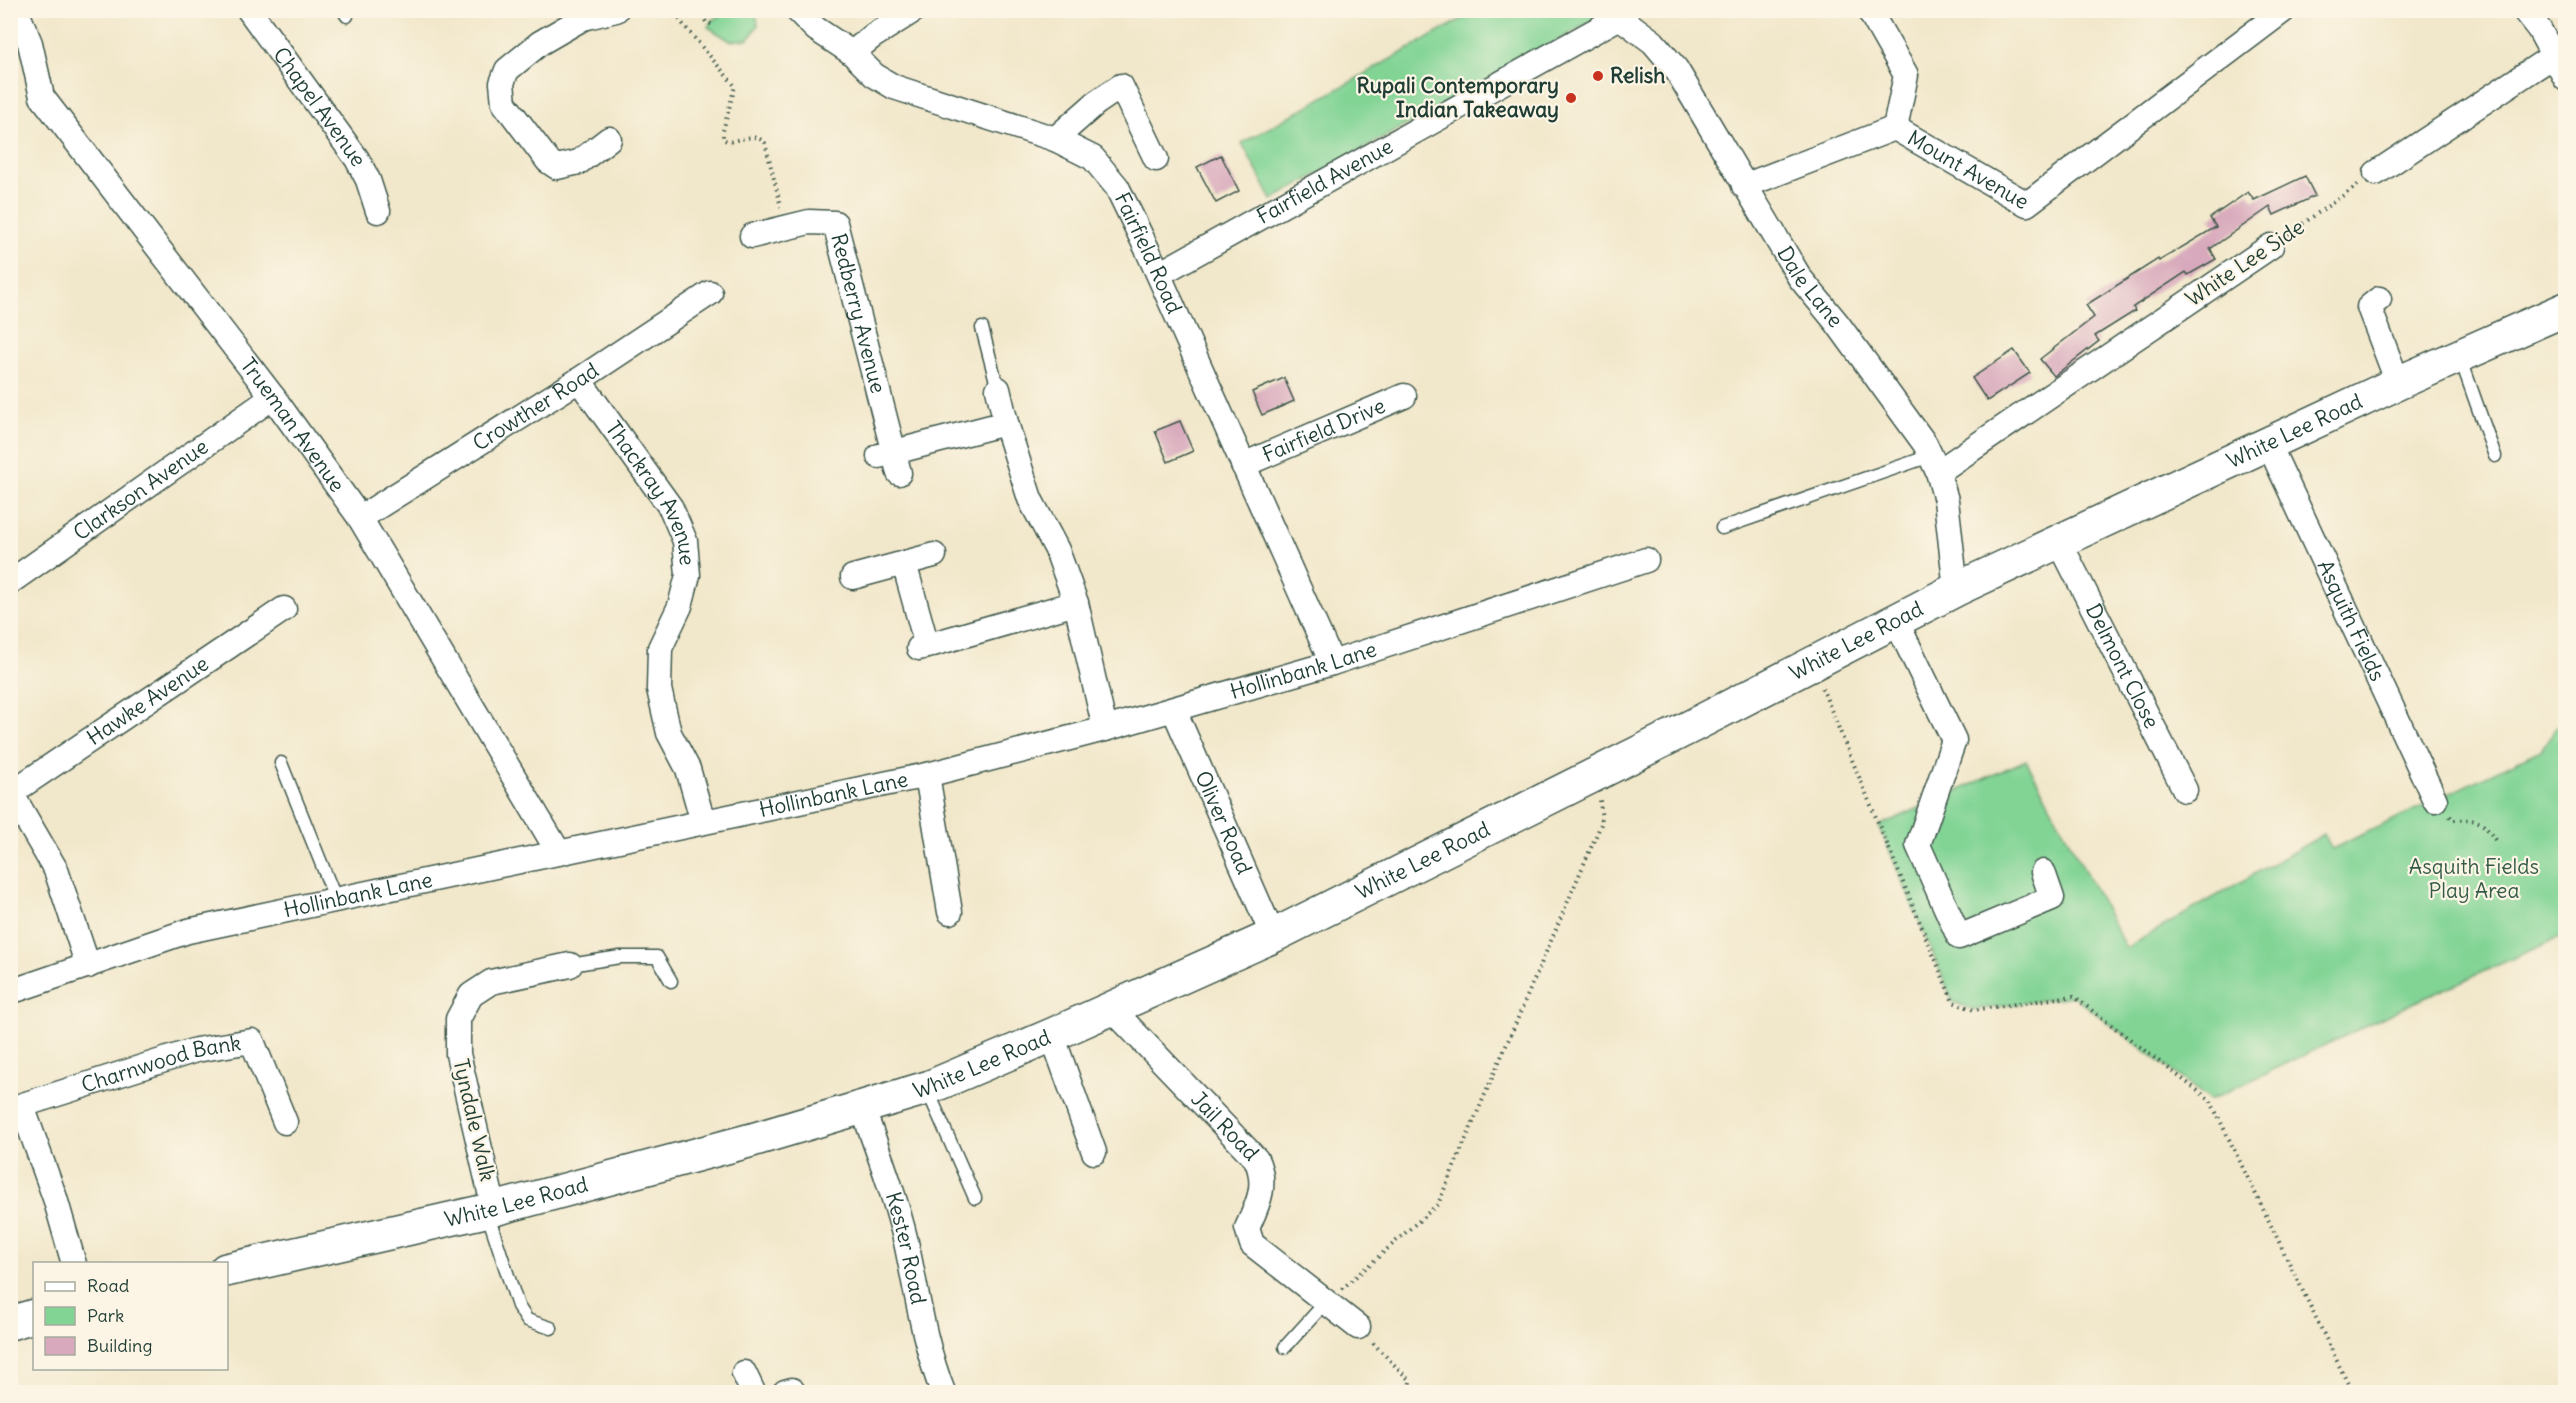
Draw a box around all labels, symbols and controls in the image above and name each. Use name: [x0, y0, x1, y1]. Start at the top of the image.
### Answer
street label: Chapel Avenue: [267, 42, 373, 171]
place label: Relish: [1610, 62, 1665, 89]
marker: Relish: [1591, 69, 1605, 83]
place label: Rupali Contemporary Indian Takeaway: [1357, 72, 1559, 123]
marker: Rupali Contemporary Indian Takeaway: [1564, 91, 1578, 105]
street label: Mount Avenue: [1903, 124, 2034, 215]
street label: Fairfield Avenue: [1252, 132, 1397, 230]
street label: Fairfield Road: [1109, 188, 1188, 318]
street label: White Lee Side: [2180, 213, 2309, 312]
street label: Redberry Avenue: [825, 230, 892, 396]
street label: Dale Lane: [1771, 241, 1849, 333]
street label: Trueman Avenue: [235, 352, 351, 497]
street label: Crowther Road: [468, 357, 604, 456]
street label: White Lee Road: [2222, 388, 2367, 474]
street label: Fairfield Drive: [1258, 392, 1389, 468]
street label: Thackray Avenue: [600, 416, 701, 567]
street label: Clarkson Avenue: [68, 433, 213, 546]
street label: Asquith Fields: [2312, 556, 2391, 685]
street label: White Lee Road: [1785, 595, 1927, 686]
street label: Delmont Close: [2080, 599, 2166, 733]
street label: Hollinbank Lane: [1227, 635, 1380, 705]
street label: Hawke Avenue: [82, 650, 214, 751]
street label: Hollinbank Lane: [757, 765, 910, 823]
street label: Oliver Road: [1189, 767, 1258, 878]
street label: White Lee Road: [1351, 815, 1494, 905]
park label: Asquith Fields Play Area: [2409, 853, 2539, 904]
street label: Hollinbank Lane: [281, 866, 435, 923]
street label: White Lee Road: [910, 1023, 1054, 1104]
street label: Charnwood Bank: [78, 1029, 243, 1099]
street label: Tyndale Walk: [447, 1056, 502, 1184]
street label: Jail Road: [1185, 1085, 1265, 1166]
street label: White Lee Road: [442, 1171, 591, 1233]
street label: Kester Road: [880, 1189, 932, 1307]
legend: [33, 1262, 228, 1370]
text: Road: [87, 1274, 130, 1297]
text: Park: [87, 1304, 124, 1327]
text: Building: [87, 1334, 152, 1357]

